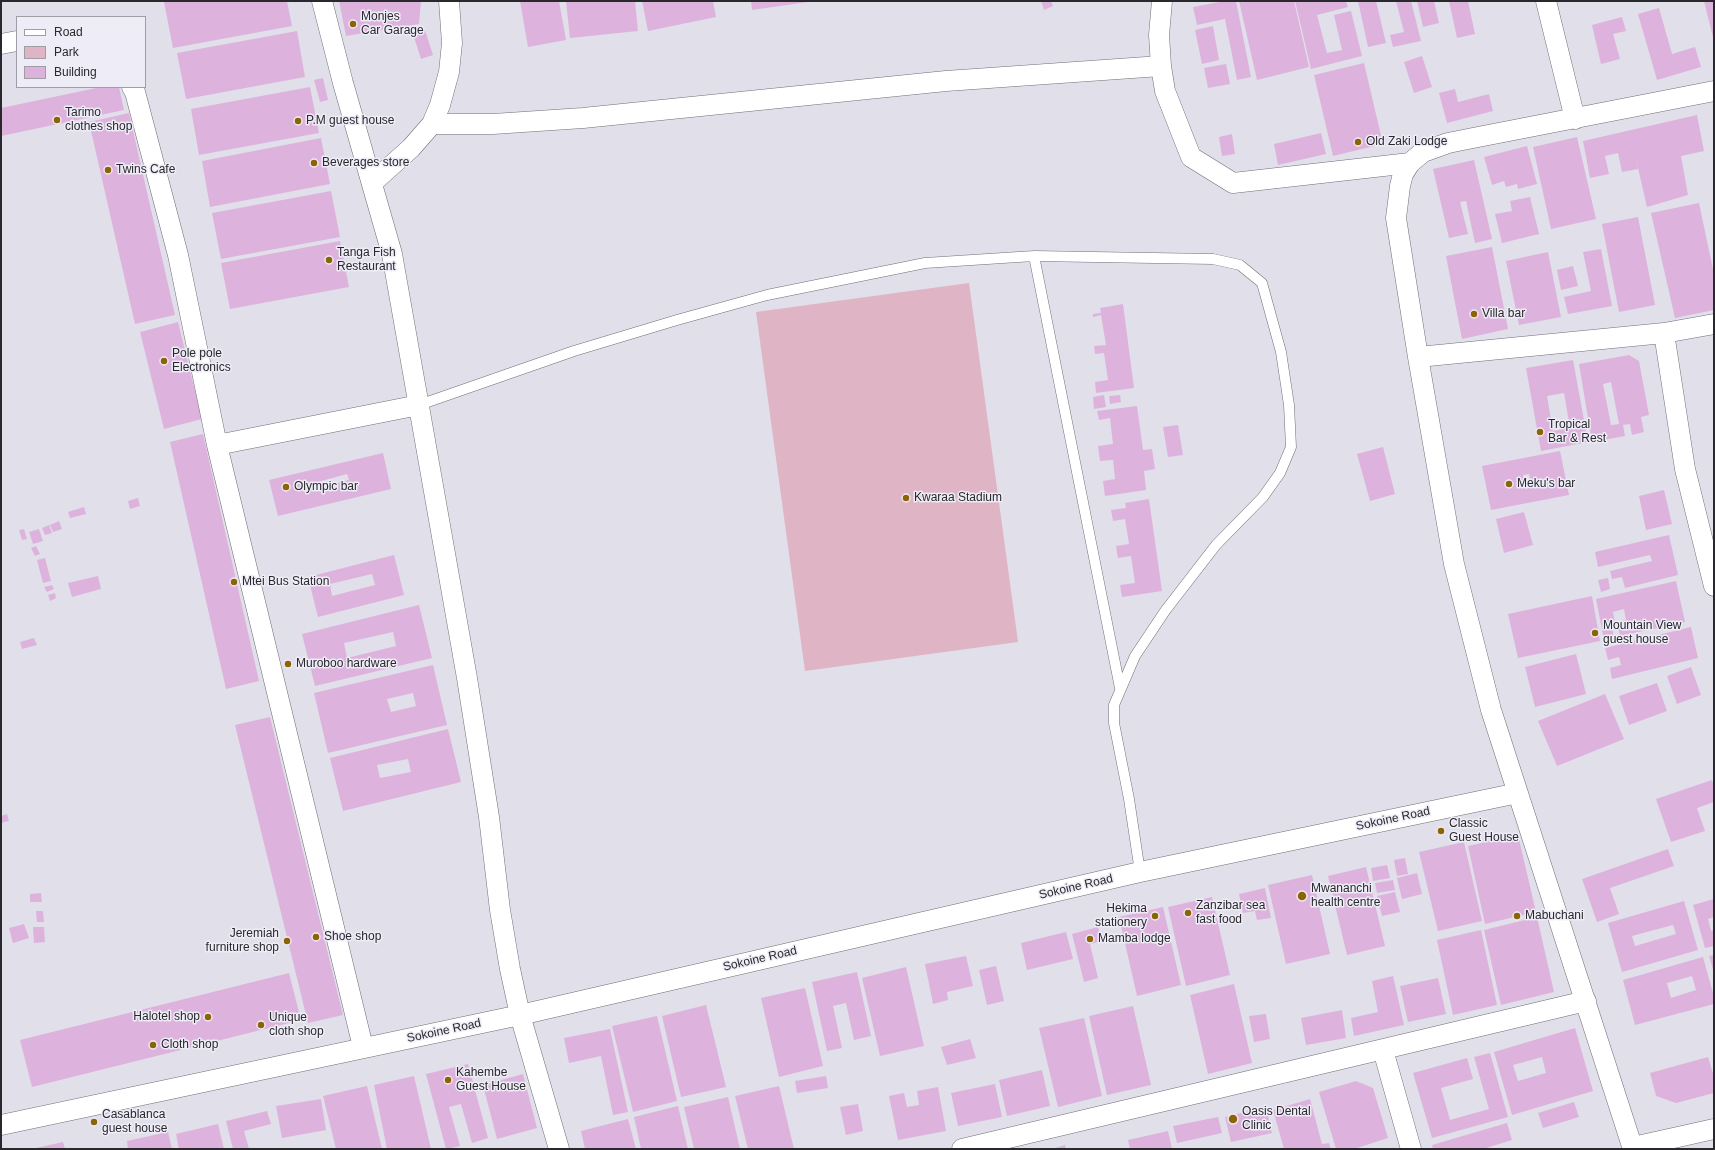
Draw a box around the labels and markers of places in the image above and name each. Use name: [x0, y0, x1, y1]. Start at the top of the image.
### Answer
place label: Monjes Car Garage: [361, 10, 424, 38]
marker: Monjes Car Garage: [348, 19, 358, 29]
place label: Tarimo clothes shop: [65, 106, 132, 134]
place label: P.M guest house: [306, 114, 395, 128]
marker: Tarimo clothes shop: [52, 115, 62, 125]
marker: P.M guest house: [293, 116, 303, 126]
place label: Old Zaki Lodge: [1366, 135, 1447, 149]
marker: Old Zaki Lodge: [1353, 137, 1363, 147]
place label: Beverages store: [322, 156, 409, 170]
marker: Beverages store: [309, 158, 319, 168]
place label: Twins Cafe: [116, 163, 175, 177]
marker: Twins Cafe: [103, 165, 113, 175]
place label: Tanga Fish Restaurant: [337, 246, 396, 274]
marker: Tanga Fish Restaurant: [324, 255, 334, 265]
place label: Villa bar: [1482, 307, 1525, 321]
marker: Villa bar: [1469, 309, 1479, 319]
place label: Pole pole Electronics: [172, 347, 231, 375]
marker: Pole pole Electronics: [159, 356, 169, 366]
place label: Tropical Bar & Rest: [1548, 418, 1606, 446]
marker: Tropical Bar & Rest: [1535, 427, 1545, 437]
place label: Meku's bar: [1517, 477, 1575, 491]
marker: Meku's bar: [1504, 479, 1514, 489]
place label: Olympic bar: [294, 480, 358, 494]
marker: Olympic bar: [281, 482, 291, 492]
place label: Kwaraa Stadium: [914, 491, 1002, 505]
marker: Kwaraa Stadium: [901, 493, 911, 503]
place label: Mtei Bus Station: [242, 575, 329, 589]
marker: Mtei Bus Station: [229, 577, 239, 587]
place label: Mountain View guest house: [1603, 619, 1681, 647]
marker: Mountain View guest house: [1590, 628, 1600, 638]
place label: Muroboo hardware: [296, 657, 397, 671]
marker: Muroboo hardware: [283, 659, 293, 669]
place label: Classic Guest House: [1449, 817, 1519, 845]
marker: Classic Guest House: [1436, 826, 1446, 836]
place label: Mwananchi health centre: [1311, 882, 1380, 910]
marker: Mwananchi health centre: [1296, 890, 1308, 902]
place label: Zanzibar sea fast food: [1196, 899, 1265, 927]
place label: Hekima stationery: [1095, 902, 1147, 930]
marker: Zanzibar sea fast food: [1183, 908, 1193, 918]
place label: Mabuchani: [1525, 909, 1584, 923]
marker: Hekima stationery: [1150, 911, 1160, 921]
marker: Mabuchani: [1512, 911, 1522, 921]
place label: Jeremiah furniture shop: [206, 927, 279, 955]
place label: Shoe shop: [324, 930, 381, 944]
marker: Shoe shop: [311, 932, 321, 942]
place label: Mamba lodge: [1098, 932, 1171, 946]
marker: Mamba lodge: [1085, 934, 1095, 944]
marker: Jeremiah furniture shop: [282, 936, 292, 946]
place label: Halotel shop: [133, 1010, 200, 1024]
place label: Unique cloth shop: [269, 1011, 324, 1039]
marker: Halotel shop: [203, 1012, 213, 1022]
marker: Unique cloth shop: [256, 1020, 266, 1030]
place label: Cloth shop: [161, 1038, 218, 1052]
marker: Cloth shop: [148, 1040, 158, 1050]
place label: Kahembe Guest House: [456, 1066, 526, 1094]
marker: Kahembe Guest House: [443, 1075, 453, 1085]
place label: Oasis Dental Clinic: [1242, 1105, 1311, 1133]
place label: Casablanca guest house: [102, 1108, 167, 1136]
marker: Oasis Dental Clinic: [1227, 1113, 1239, 1125]
marker: Casablanca guest house: [89, 1117, 99, 1127]

